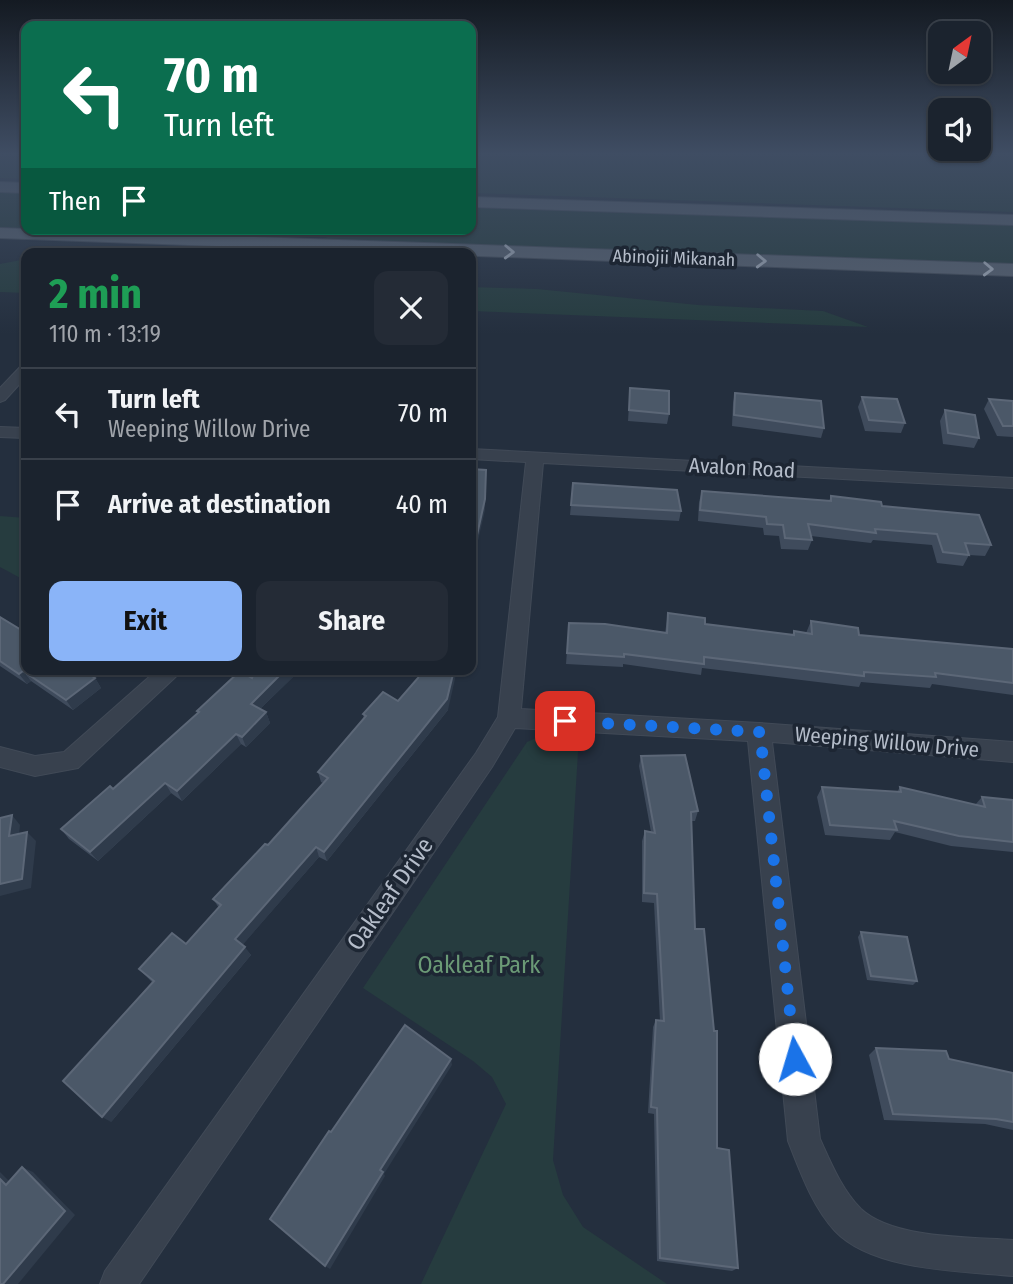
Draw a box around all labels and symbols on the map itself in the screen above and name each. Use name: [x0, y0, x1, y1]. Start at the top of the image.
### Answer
north arrow: [928, 21, 990, 84]
one-way arrow: [504, 244, 515, 259]
street label: Abinojii Mikanah: [612, 245, 736, 271]
one-way arrow: [756, 253, 766, 269]
one-way arrow: [983, 262, 994, 277]
street label: Avalon Road: [688, 452, 796, 484]
pin: [535, 691, 595, 751]
street label: Weeping Willow Drive: [794, 721, 980, 763]
street label: Oakleaf Drive: [341, 832, 439, 956]
park label: Oakleaf Park: [418, 951, 541, 979]
position arrow: [758, 1022, 832, 1096]

